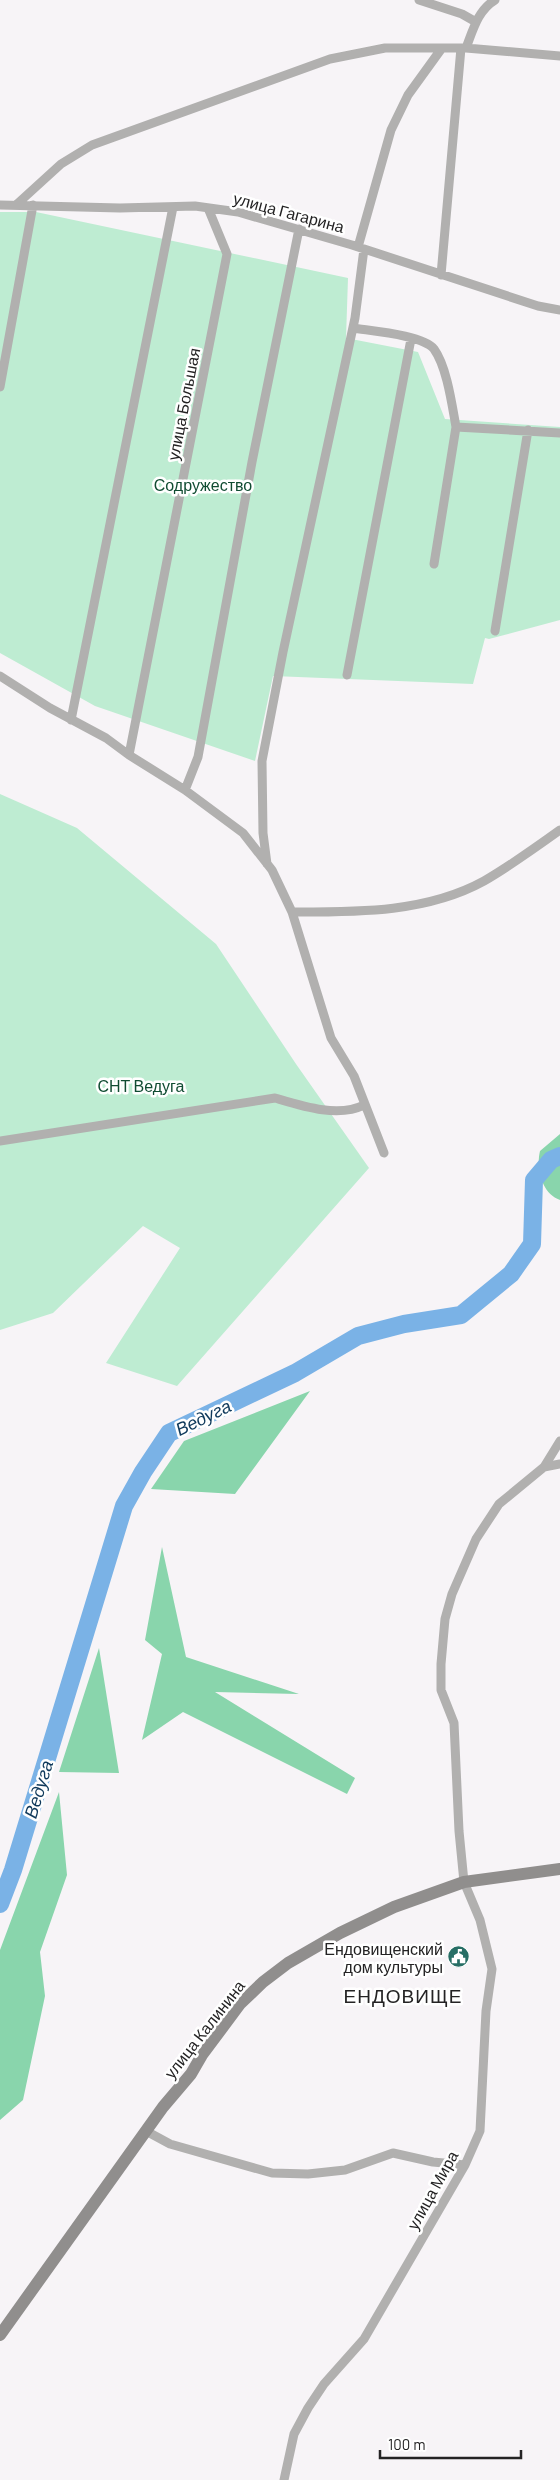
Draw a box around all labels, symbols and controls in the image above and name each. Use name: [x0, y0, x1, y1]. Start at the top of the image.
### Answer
street label: улица Гагарина: [232, 188, 347, 236]
street label: улица Большая: [163, 346, 203, 462]
park label: Содружество: [154, 475, 252, 494]
park label: СНТ Ведуга: [97, 1076, 185, 1095]
water label: Ведуга: [172, 1394, 234, 1440]
water label: Ведуга: [19, 1757, 57, 1821]
place label: Ендовищенский дом культуры: [324, 1939, 443, 1976]
public building icon: Ендовищенский дом культуры: [447, 1945, 471, 1969]
street label: улица Калинина: [160, 1976, 248, 2082]
district label: ЕНДОВИЩЕ: [344, 1984, 462, 2007]
street label: улица Мира: [403, 2147, 462, 2233]
scale bar: [380, 2428, 521, 2460]
text: 100 m: [388, 2435, 426, 2453]

